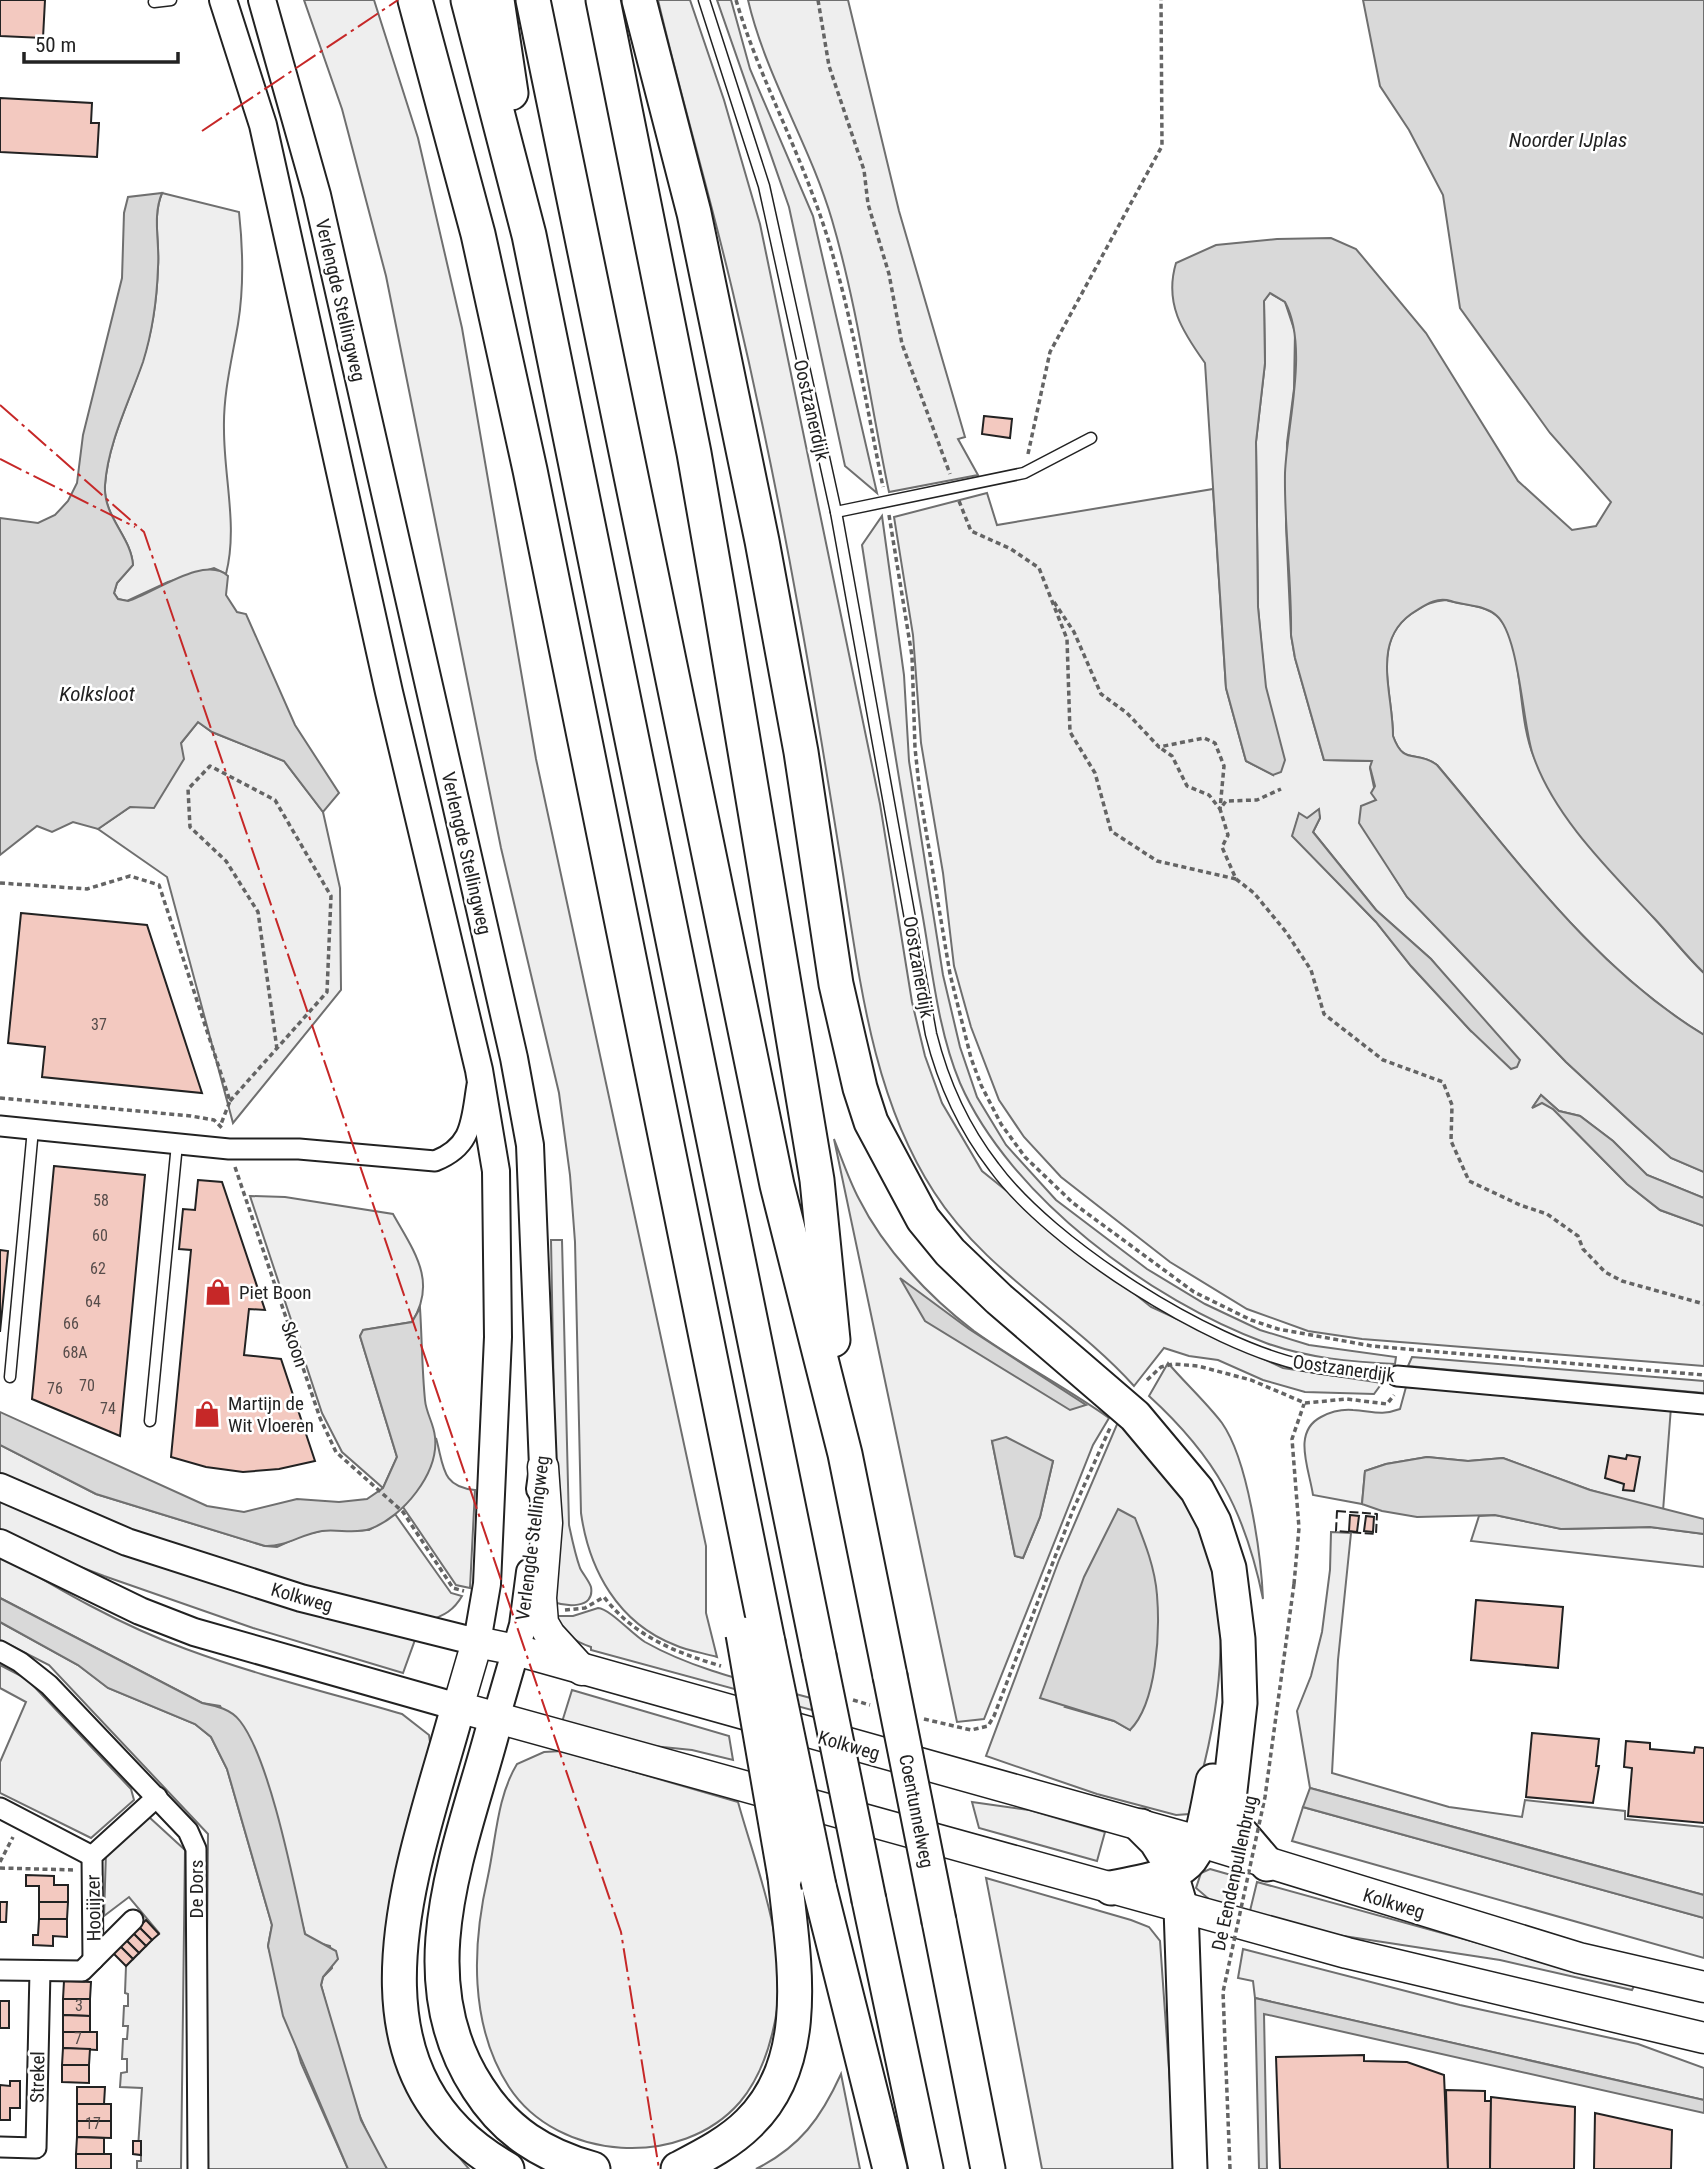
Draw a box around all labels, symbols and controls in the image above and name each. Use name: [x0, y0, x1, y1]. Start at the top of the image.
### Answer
scale bar: [24, 21, 178, 65]
text: 50 m: [35, 33, 76, 57]
water label: Noorder IJplas: [1509, 128, 1627, 152]
street label: Verlengde Stellingweg: [311, 217, 370, 384]
street label: Oostzanerdijk: [789, 357, 834, 463]
water label: Kolksloot: [59, 682, 136, 706]
street label: Verlengde Stellingweg: [437, 770, 496, 937]
street label: Oostzanerdijk: [898, 914, 939, 1020]
house number: 37: [91, 1015, 107, 1034]
house number: 58: [93, 1191, 109, 1210]
house number: 60: [92, 1226, 108, 1245]
house number: 62: [90, 1259, 106, 1278]
shop icon: Piet Boon: [203, 1277, 233, 1307]
place label: Piet Boon: [239, 1281, 311, 1304]
house number: 64: [85, 1292, 101, 1311]
house number: 66: [63, 1314, 79, 1333]
street label: Skoon: [276, 1318, 313, 1370]
house number: 68A: [62, 1343, 88, 1362]
street label: Oostzanerdijk: [1291, 1350, 1397, 1387]
house number: 70: [79, 1376, 95, 1395]
house number: 76: [47, 1379, 63, 1398]
place label: Martijn de Wit Vloeren: [228, 1392, 314, 1437]
house number: 74: [100, 1399, 116, 1418]
shop icon: Martijn de Wit Vloeren: [192, 1399, 222, 1429]
street label: Verlengde Stellingweg: [511, 1454, 554, 1622]
street label: Kolkweg: [268, 1578, 335, 1617]
street label: Kolkweg: [815, 1726, 882, 1765]
street label: Coentunnelweg: [894, 1752, 939, 1870]
street label: De Eendenpullenbrug: [1207, 1793, 1262, 1953]
street label: De Dors: [185, 1860, 208, 1918]
street label: Hooiijzer: [81, 1874, 106, 1942]
street label: Kolkweg: [1360, 1883, 1427, 1924]
house number: 3: [75, 1996, 83, 2015]
house number: 7: [74, 2029, 82, 2048]
street label: Strekel: [26, 2051, 49, 2103]
house number: 17: [85, 2114, 101, 2133]

